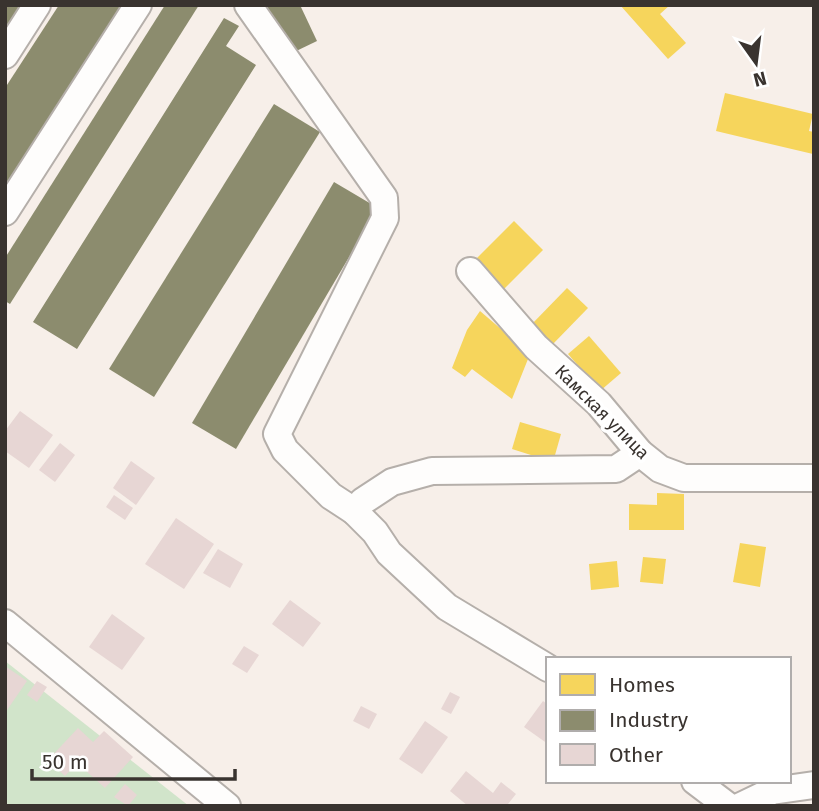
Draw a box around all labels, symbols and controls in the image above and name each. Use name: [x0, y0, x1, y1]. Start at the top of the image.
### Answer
north arrow: [721, 28, 791, 98]
text: N: [751, 66, 769, 92]
street label: Камская улица: [550, 360, 654, 464]
legend: [546, 657, 791, 783]
text: Homes: [609, 672, 675, 698]
text: Industry: [609, 707, 689, 733]
scale bar: [32, 738, 234, 782]
text: Other: [609, 742, 663, 768]
text: 50 m: [42, 749, 88, 775]

